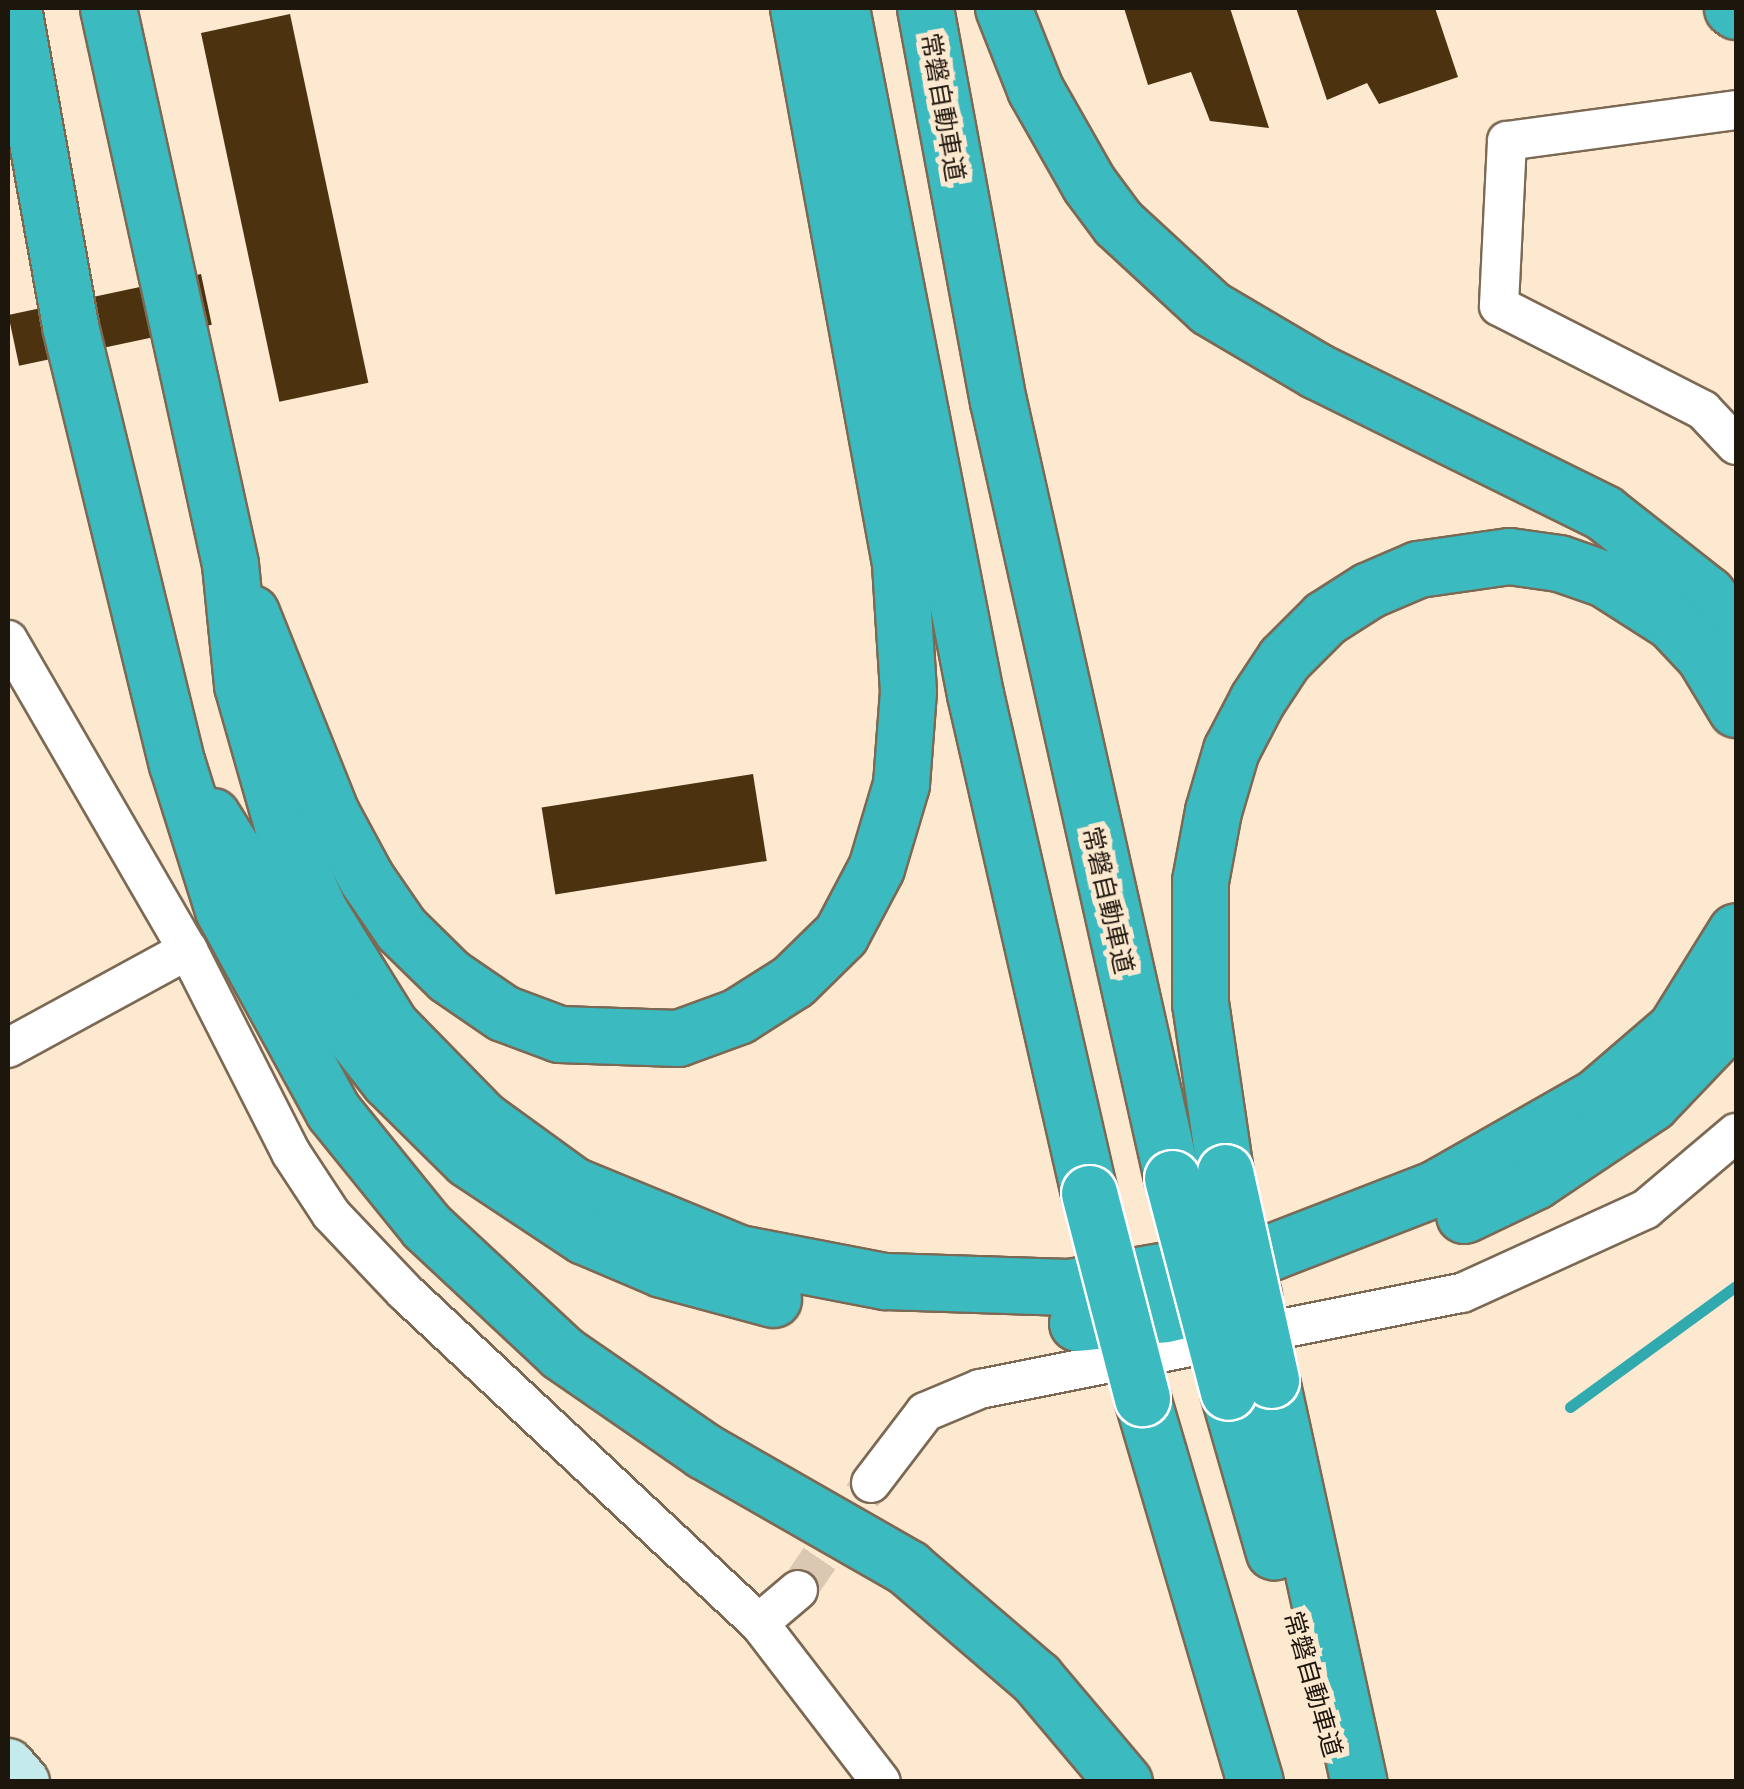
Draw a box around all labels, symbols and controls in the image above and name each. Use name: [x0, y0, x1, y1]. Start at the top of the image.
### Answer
street label: 常磐自動車道: [915, 31, 971, 183]
street label: 常磐自動車道: [1077, 824, 1139, 976]
street label: 常磐自動車道: [1278, 1608, 1348, 1760]

